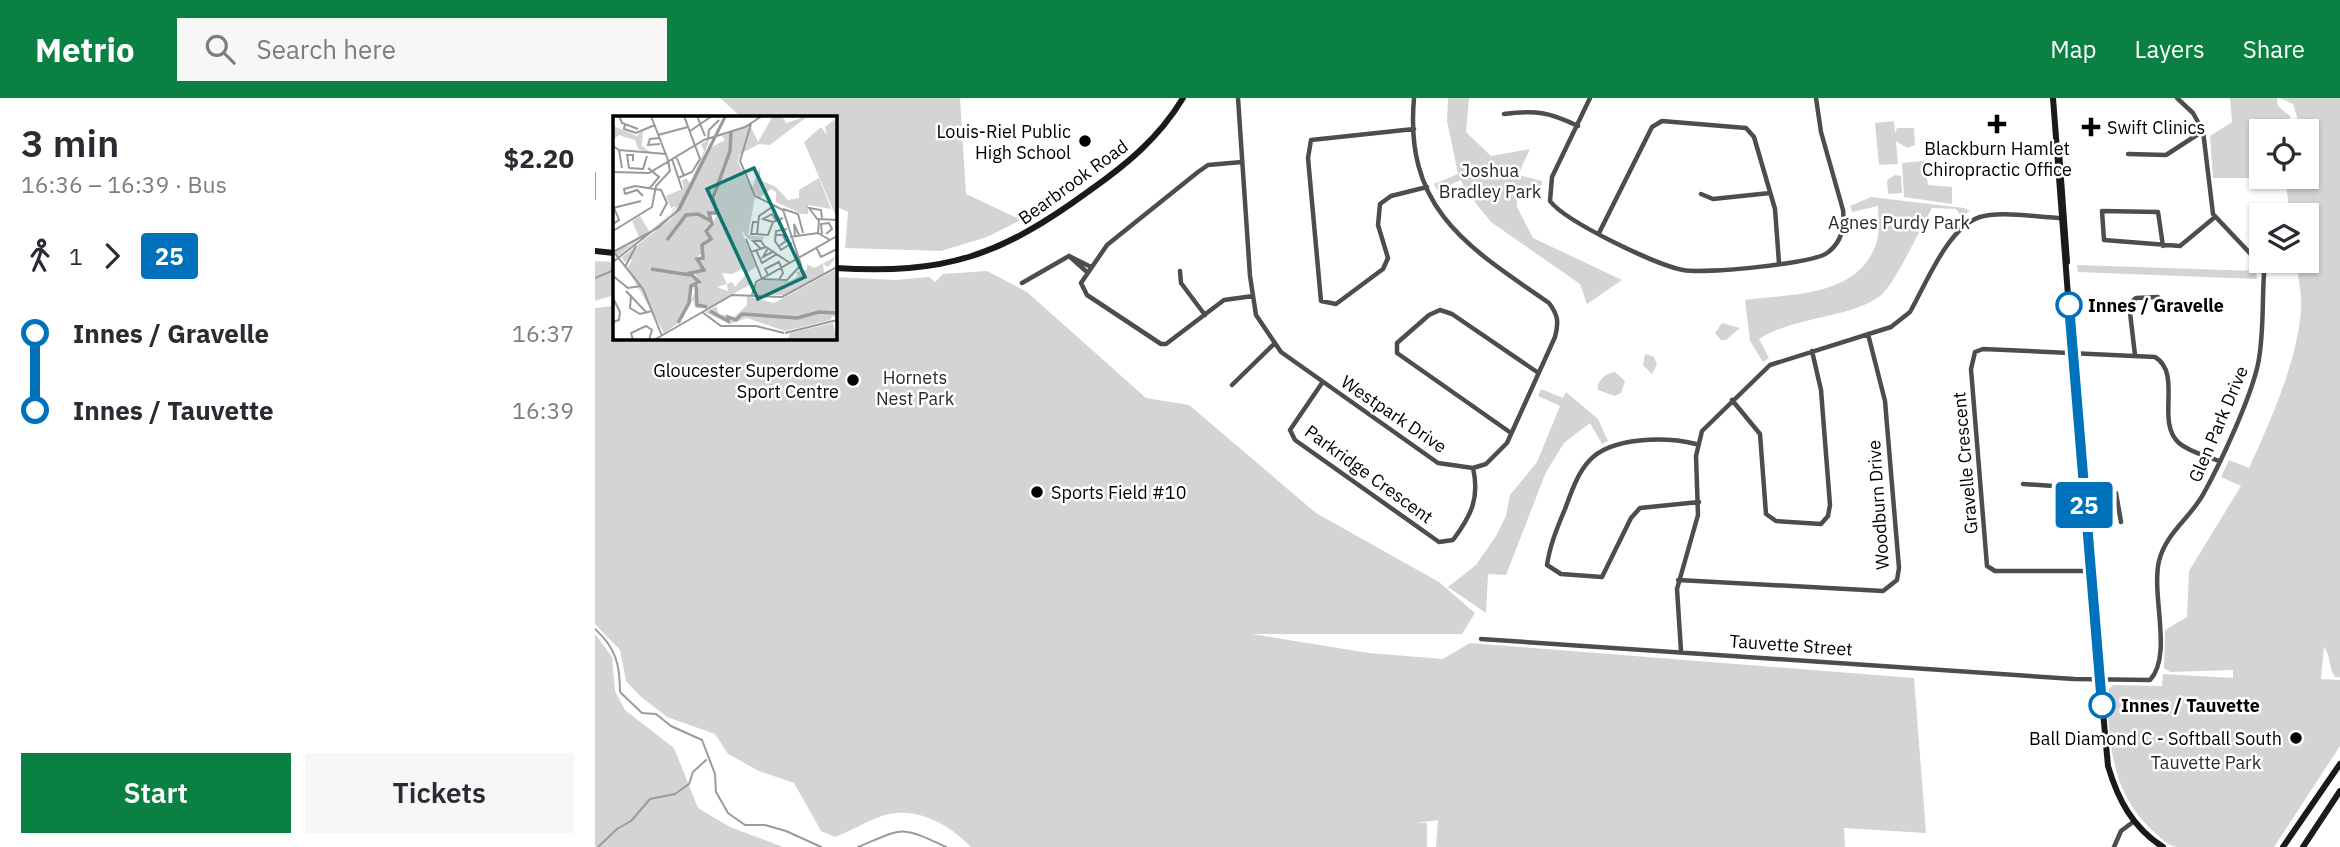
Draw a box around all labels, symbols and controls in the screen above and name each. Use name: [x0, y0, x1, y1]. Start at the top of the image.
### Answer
search box: [177, 18, 667, 81]
text: Metrio: [35, 28, 135, 71]
icon: search: [201, 30, 239, 68]
text: Search here: [257, 32, 396, 66]
text: Map: [2050, 33, 2097, 65]
text: Layers: [2135, 33, 2205, 65]
text: Share: [2243, 33, 2305, 65]
marker: Blackburn Hamlet Chiropractic Office: [1987, 114, 2007, 134]
inset map: [613, 116, 837, 340]
place label: Swift Clinics: [2107, 116, 2205, 139]
marker: Swift Clinics: [2081, 117, 2101, 137]
text: 3 min: [21, 118, 119, 167]
map controls: [2249, 119, 2319, 273]
button: locate: [2249, 119, 2319, 189]
place label: Louis-Riel Public High School: [937, 120, 1071, 164]
marker: Louis-Riel Public High School: [1077, 133, 1093, 149]
street label: Bearbrook Road: [1014, 134, 1132, 230]
place label: Blackburn Hamlet Chiropractic Office: [1922, 137, 2072, 181]
text: $2.20: [504, 141, 574, 175]
park label: Joshua Bradley Park: [1439, 159, 1542, 203]
text: 16:36 – 16:39 · Bus: [21, 169, 227, 199]
button: layers: [2249, 203, 2319, 273]
park label: Agnes Purdy Park: [1828, 211, 1970, 234]
icon: walk: [21, 237, 59, 275]
icon: forward: [93, 237, 131, 275]
text: 25: [155, 240, 184, 272]
text: 1: [69, 241, 83, 271]
marker: Innes / Gravelle: [2056, 292, 2082, 318]
place label: Innes / Gravelle: [2088, 294, 2224, 317]
text: Innes / Gravelle: [73, 316, 269, 350]
text: 16:37: [512, 318, 574, 348]
place label: Gloucester Superdome Sport Centre: [653, 359, 839, 403]
street label: Glen Park Drive: [2183, 362, 2253, 486]
park label: Hornets Nest Park: [876, 366, 955, 410]
street label: Westpark Drive: [1337, 370, 1451, 458]
marker: Gloucester Superdome Sport Centre: [845, 372, 861, 388]
street label: Gravelle Crescent: [1947, 391, 1983, 535]
text: Innes / Tauvette: [73, 393, 274, 427]
text: 16:39: [512, 395, 574, 425]
street label: Parkridge Crescent: [1300, 420, 1438, 528]
street label: Woodburn Drive: [1862, 439, 1894, 571]
place label: Sports Field #10: [1051, 481, 1186, 504]
line badge: 25: [2053, 482, 2115, 528]
marker: Sports Field #10: [1029, 484, 1045, 500]
text: 25: [2070, 489, 2098, 521]
street label: Tauvette Street: [1729, 629, 1853, 661]
marker: Innes / Tauvette: [2089, 692, 2115, 718]
place label: Innes / Tauvette: [2121, 694, 2260, 717]
place label: Ball Diamond C - Softball South: [2029, 727, 2282, 750]
marker: Ball Diamond C - Softball South: [2288, 730, 2304, 746]
park label: Tauvette Park: [2151, 751, 2262, 774]
button: Start: [21, 753, 291, 833]
button: Tickets: [305, 753, 574, 833]

